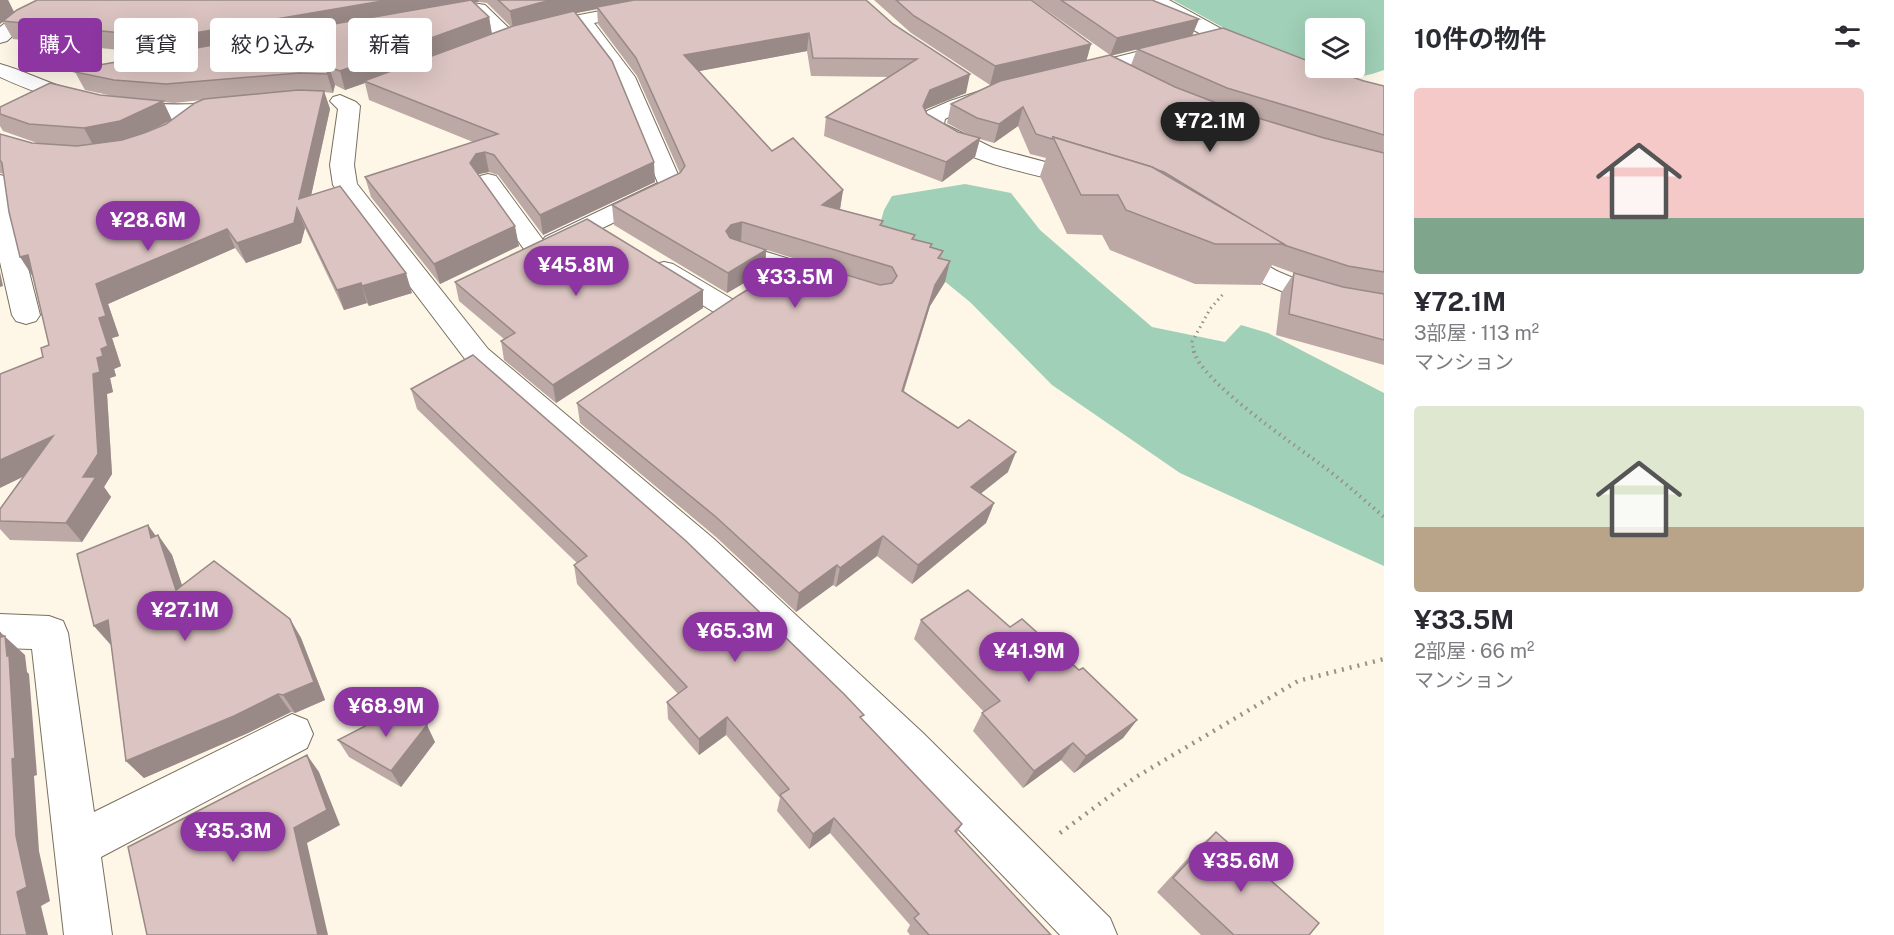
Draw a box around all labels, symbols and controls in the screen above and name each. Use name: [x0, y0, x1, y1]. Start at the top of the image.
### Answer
chip: 購入: [18, 18, 102, 72]
chip: 賃貸: [114, 18, 198, 72]
chip: 絞り込み: [210, 18, 336, 72]
chip: 新着: [348, 18, 432, 72]
map controls: [1305, 18, 1365, 78]
button: layers: [1305, 18, 1365, 78]
icon: filters: [1831, 20, 1864, 53]
text: 10件の物件: [1414, 23, 1546, 54]
pin: ¥72.1M: [1161, 102, 1259, 153]
text: ¥72.1M: [1175, 109, 1245, 133]
icon: home: [1585, 127, 1693, 235]
pin: ¥28.6M: [99, 201, 197, 252]
text: ¥28.6M: [110, 208, 186, 232]
pin: ¥45.8M: [527, 246, 625, 297]
text: ¥45.8M: [538, 253, 614, 277]
pin: ¥33.5M: [746, 258, 844, 309]
text: ¥33.5M: [757, 265, 833, 289]
text: ¥72.1M: [1414, 286, 1506, 317]
text: 3部屋 · 113 m²: [1414, 321, 1539, 345]
text: マンション: [1414, 350, 1514, 374]
icon: home: [1585, 445, 1693, 553]
pin: ¥27.1M: [136, 591, 234, 642]
text: ¥27.1M: [151, 598, 219, 622]
text: ¥33.5M: [1414, 604, 1514, 635]
pin: ¥65.3M: [686, 612, 784, 663]
text: ¥65.3M: [697, 619, 773, 643]
pin: ¥41.9M: [980, 632, 1078, 683]
text: ¥41.9M: [993, 639, 1065, 663]
text: 2部屋 · 66 m²: [1414, 639, 1534, 663]
text: マンション: [1414, 668, 1514, 692]
pin: ¥68.9M: [337, 687, 435, 738]
text: ¥68.9M: [348, 694, 424, 718]
pin: ¥35.3M: [184, 812, 282, 863]
text: ¥35.3M: [194, 819, 272, 843]
pin: ¥35.6M: [1192, 842, 1290, 893]
text: ¥35.6M: [1203, 849, 1279, 873]

